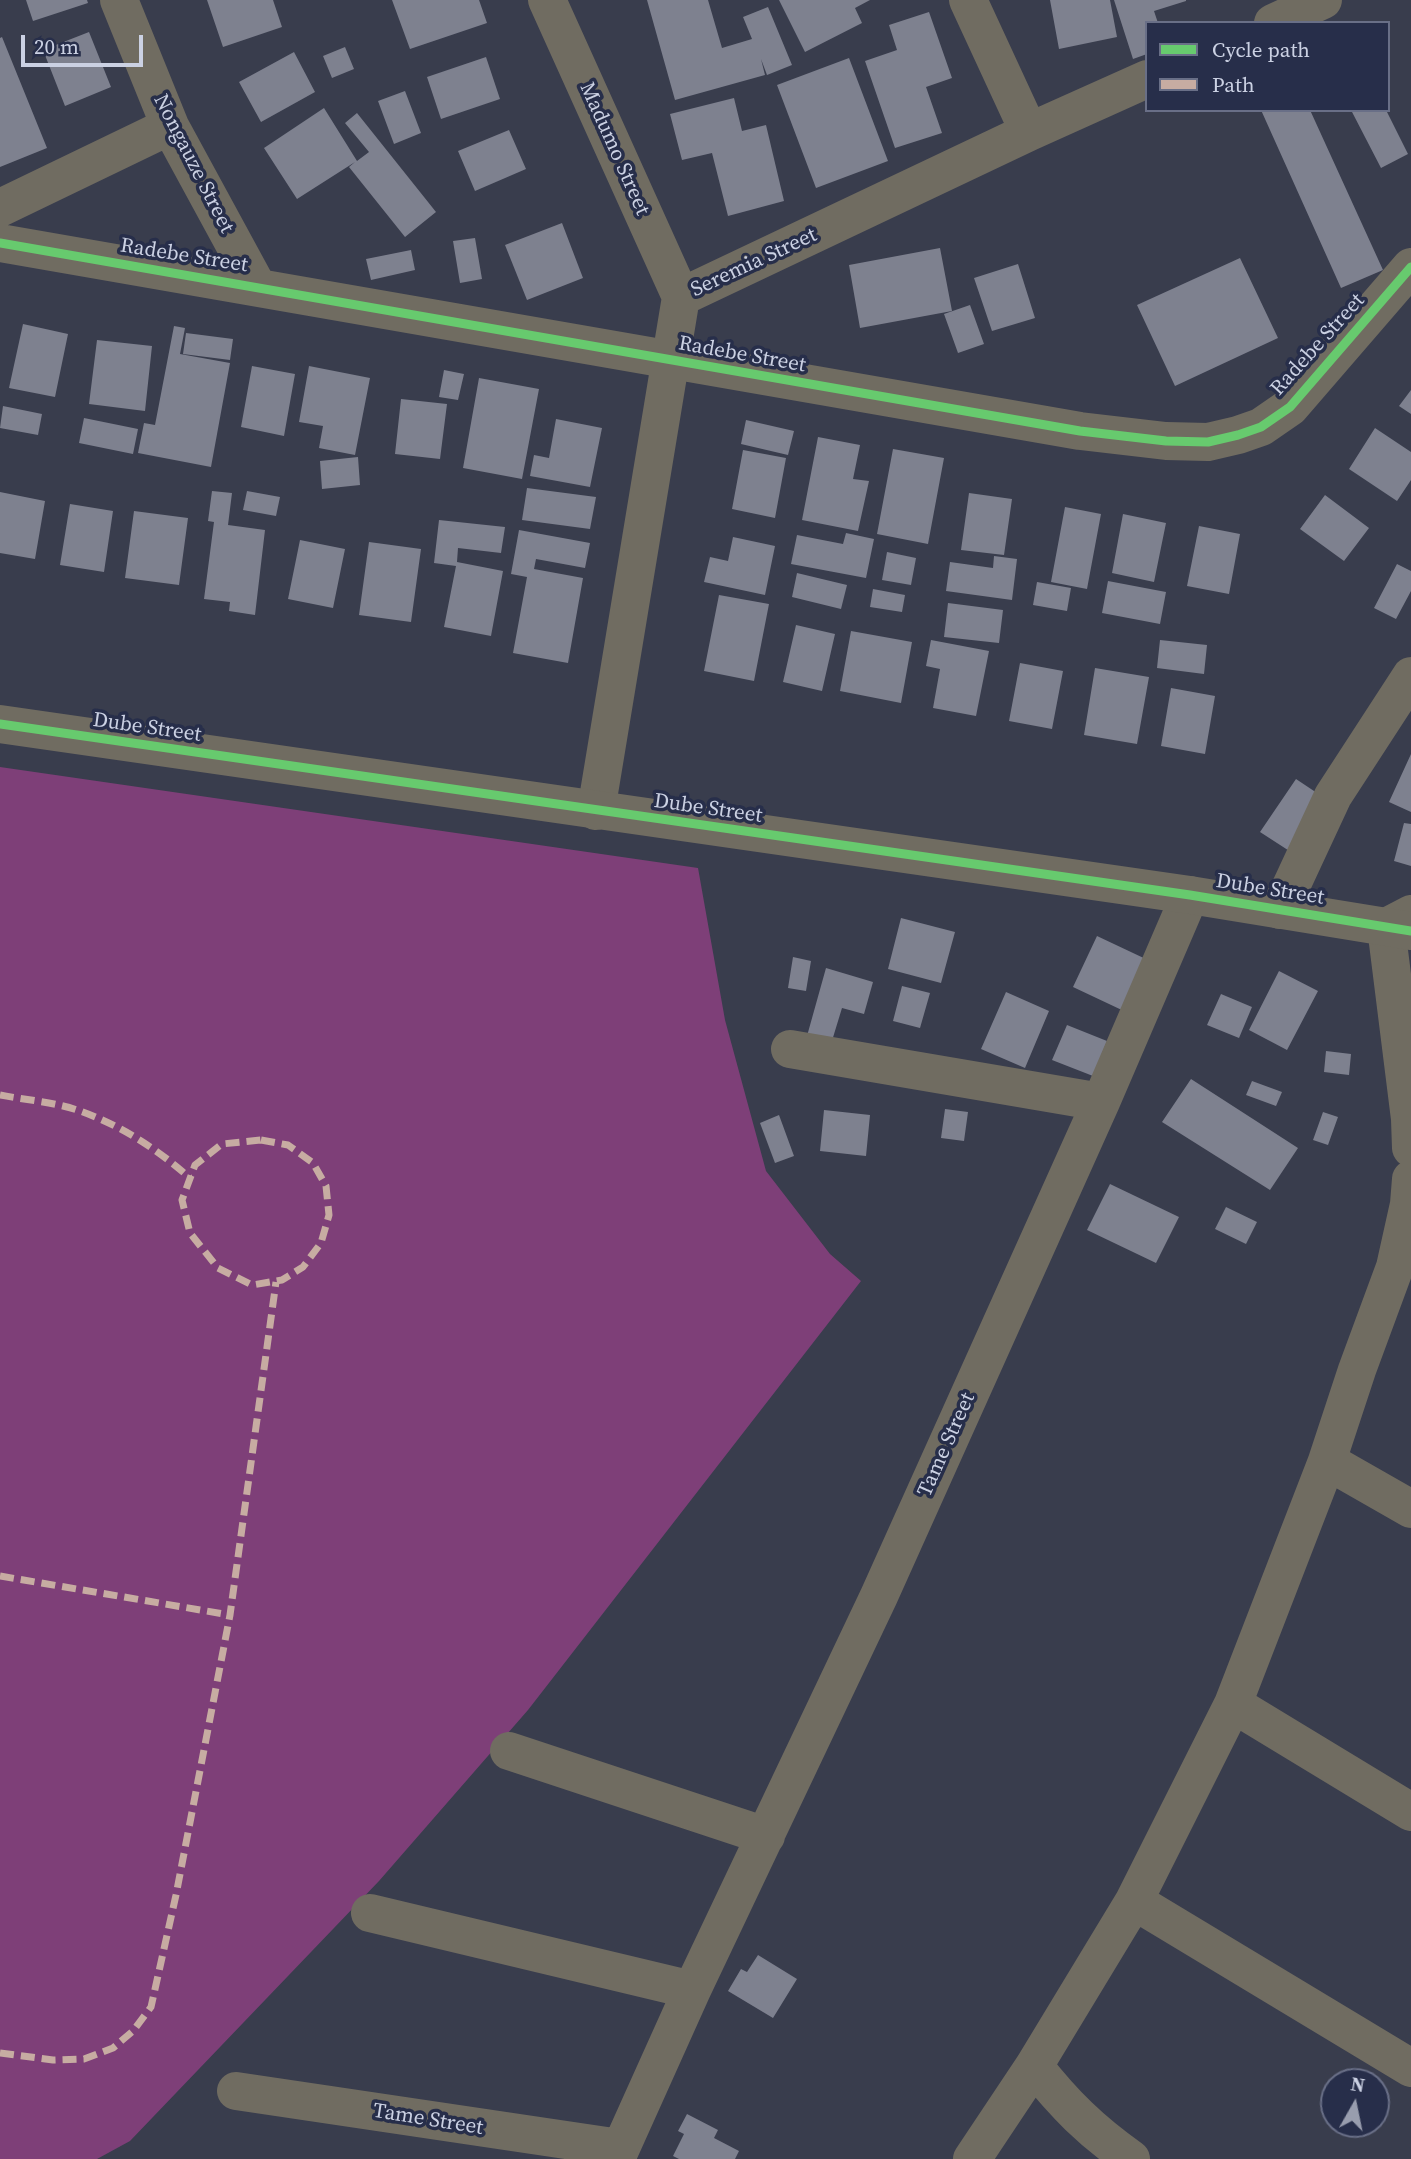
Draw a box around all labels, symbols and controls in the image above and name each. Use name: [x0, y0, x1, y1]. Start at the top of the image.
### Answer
scale bar: [24, 21, 147, 65]
legend: [1145, 21, 1390, 112]
text: 20 m: [34, 32, 79, 61]
text: Cycle path: [1212, 35, 1310, 64]
text: Path: [1212, 70, 1255, 99]
street label: Madumo Street: [573, 79, 655, 219]
street label: Nongauze Street: [147, 90, 239, 238]
street label: Seremia Street: [687, 223, 821, 303]
street label: Radebe Street: [118, 233, 250, 279]
street label: Radebe Street: [1266, 289, 1370, 401]
street label: Radebe Street: [676, 331, 808, 379]
street label: Dube Street: [91, 708, 203, 748]
street label: Dube Street: [652, 789, 764, 829]
street label: Dube Street: [1214, 869, 1326, 911]
street label: Tame Street: [913, 1389, 981, 1501]
north arrow: [1320, 2068, 1390, 2138]
text: N: [1349, 2070, 1367, 2098]
street label: Tame Street: [371, 2099, 485, 2141]

